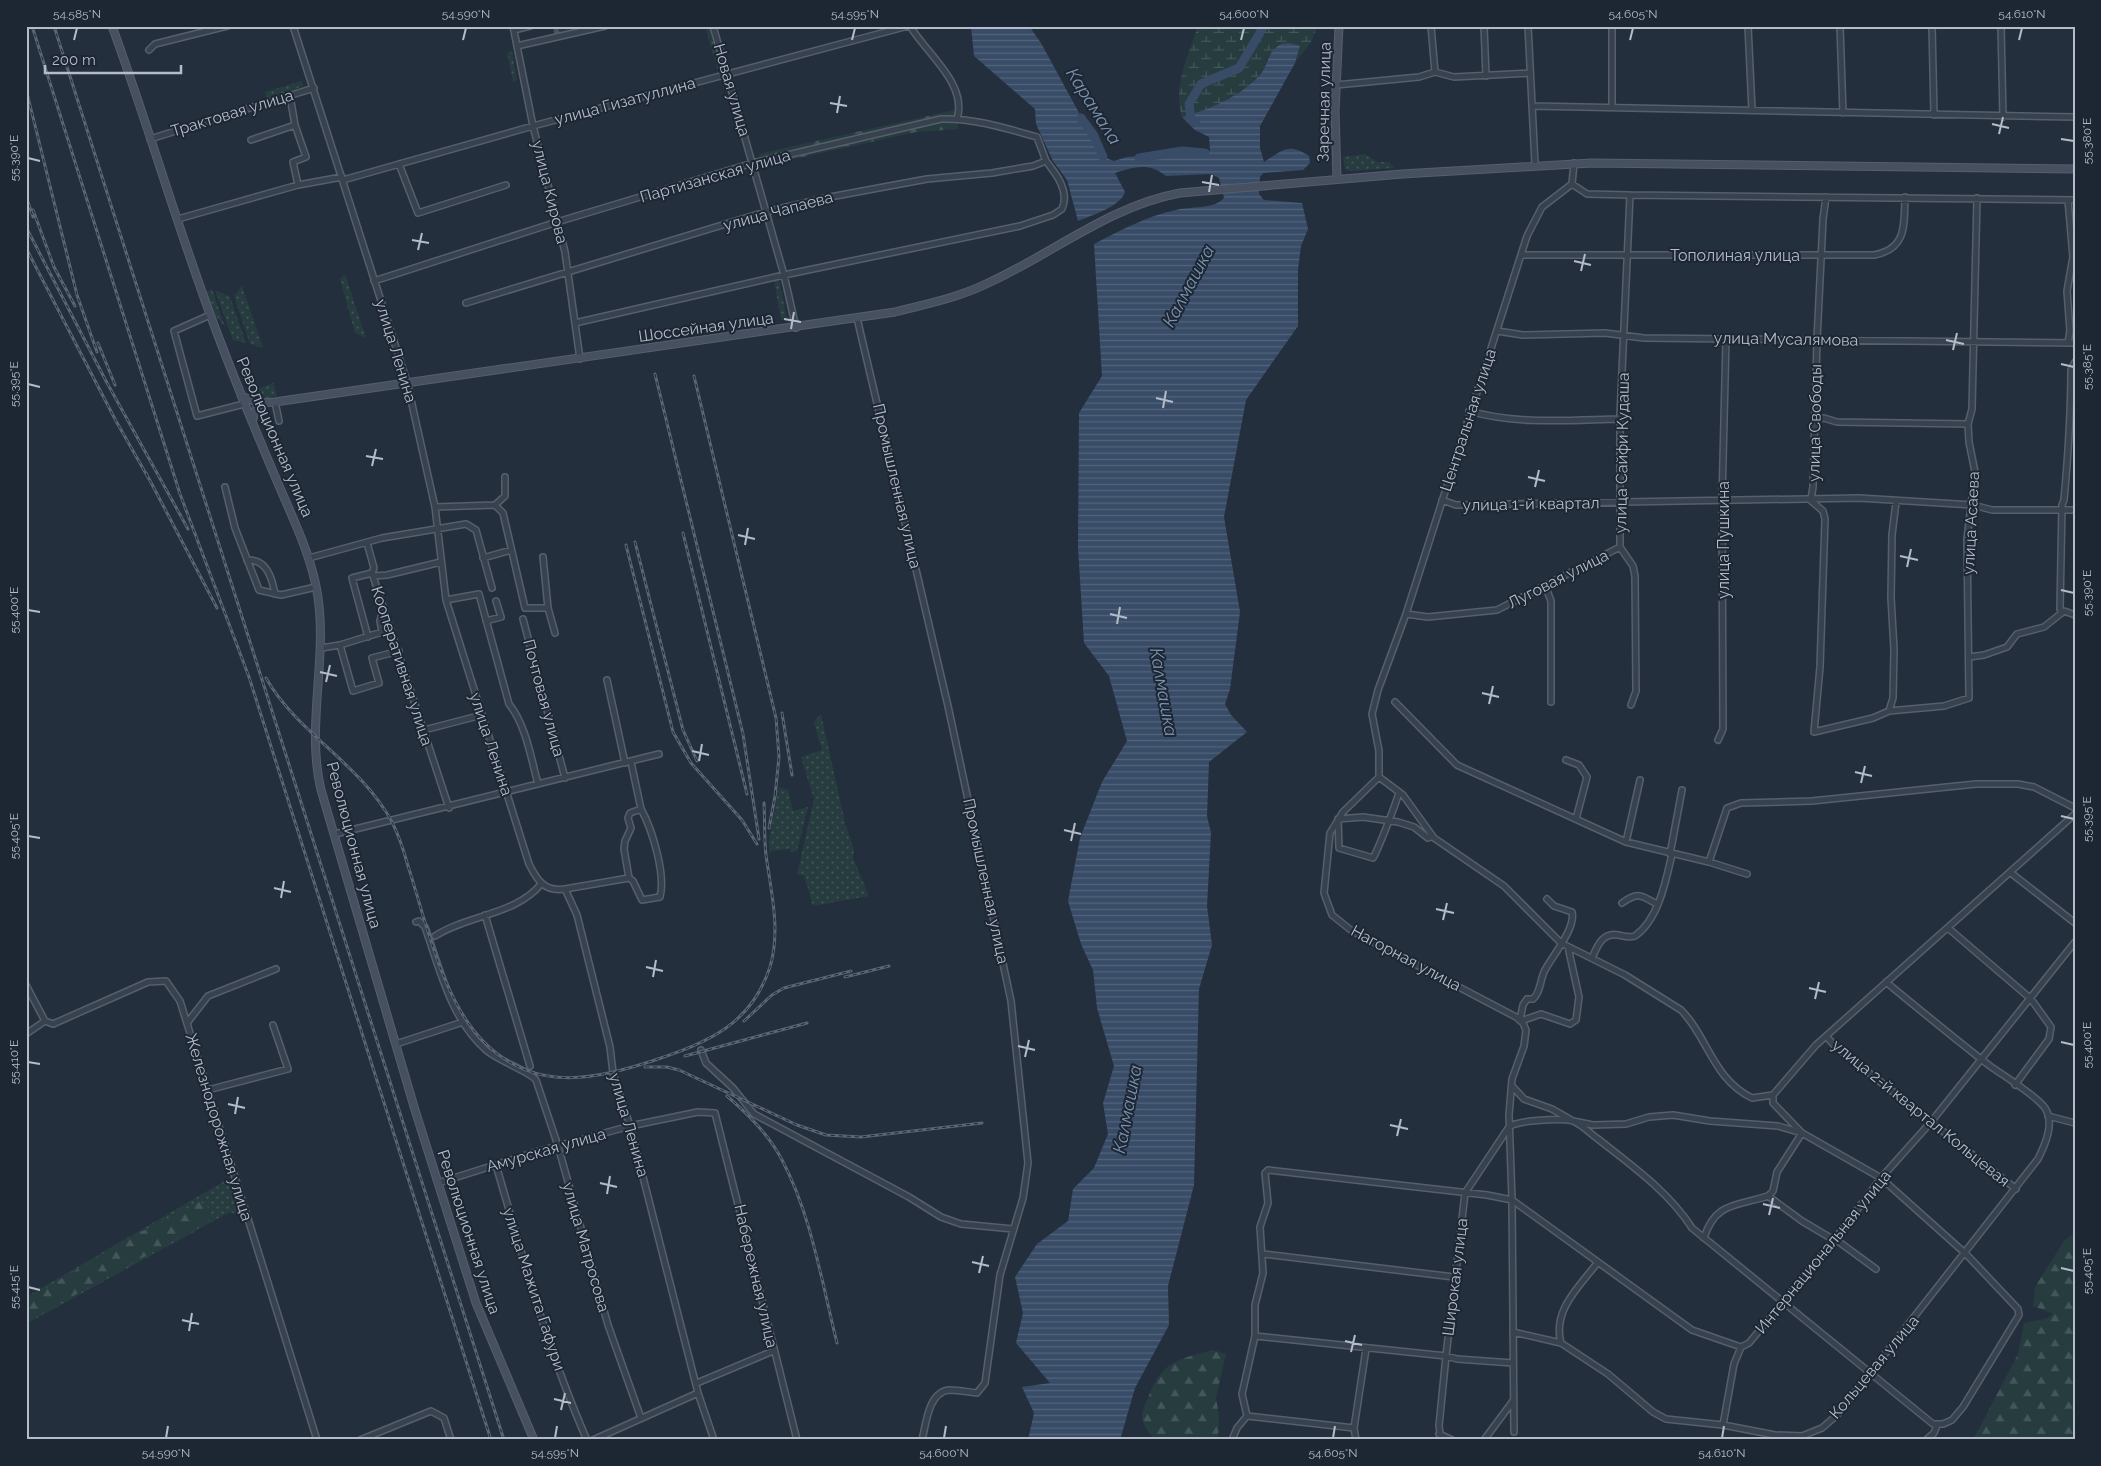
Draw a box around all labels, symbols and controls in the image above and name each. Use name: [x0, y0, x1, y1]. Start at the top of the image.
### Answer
text: 54.585°N: [53, 7, 101, 21]
text: 54.590°N: [442, 7, 490, 21]
text: 54.595°N: [831, 7, 879, 21]
text: 54.600°N: [1219, 7, 1269, 21]
text: 54.605°N: [1609, 7, 1657, 21]
text: 54.610°N: [1998, 7, 2046, 21]
street label: Новая улица: [710, 41, 754, 139]
scale bar: [45, 42, 181, 74]
street label: Заречная улица: [1313, 42, 1335, 162]
text: 200 m: [52, 51, 96, 69]
water label: Карамала: [1062, 64, 1126, 148]
street label: улица Гизатуллина: [552, 73, 698, 129]
street label: Трактовая улица: [169, 85, 295, 141]
text: 55.380°E: [2080, 118, 2094, 164]
text: 55.390°E: [7, 135, 21, 181]
street label: улица Кирова: [528, 138, 572, 246]
street label: Партизанская улица: [638, 145, 792, 207]
street label: улица Чапаева: [721, 187, 835, 235]
water label: Калмашка: [1158, 241, 1218, 330]
street label: Тополиная улица: [1670, 246, 1800, 265]
street label: улица Ленина: [371, 297, 421, 405]
street label: Шоссейная улица: [637, 308, 775, 346]
street label: улица Мусалямова: [1714, 328, 1858, 350]
text: 55.385°E: [2080, 344, 2094, 390]
street label: Центральная улица: [1436, 346, 1500, 494]
street label: Революционная улица: [233, 354, 317, 520]
text: 55.395°E: [7, 361, 21, 407]
street label: улица Свободы: [1804, 364, 1826, 482]
street label: улица Сайфи Кудаша: [1611, 372, 1633, 534]
street label: Промышленная улица: [869, 402, 925, 570]
street label: улица Асаева: [1959, 471, 1983, 575]
street label: улица Пушкина: [1714, 481, 1733, 599]
street label: улица 1-й квартал: [1462, 493, 1600, 515]
street label: Луговая улица: [1504, 545, 1612, 613]
text: 55.390°E: [2080, 570, 2094, 616]
street label: Кооперативная улица: [367, 584, 437, 748]
text: 55.400°E: [7, 587, 21, 633]
street label: Почтовая улица: [519, 637, 569, 759]
water label: Калмашка: [1146, 646, 1182, 738]
street label: улица Ленина: [465, 690, 517, 798]
street label: Революционная улица: [323, 760, 385, 930]
text: 55.395°E: [2080, 796, 2094, 842]
street label: Промышленная улица: [959, 797, 1013, 965]
text: 55.405°E: [7, 813, 21, 859]
street label: Нагорная улица: [1348, 921, 1464, 995]
text: 55.400°E: [2080, 1022, 2094, 1068]
street label: Железнодорожная улица: [181, 1031, 257, 1223]
street label: улица 2-й квартал Кольцевая: [1828, 1035, 2014, 1191]
text: 55.410°E: [7, 1040, 21, 1084]
water label: Калмашка: [1108, 1063, 1146, 1155]
street label: улица Ленина: [605, 1071, 653, 1179]
street label: Амурская улица: [484, 1124, 608, 1176]
street label: Революционная улица: [433, 1147, 505, 1317]
street label: Интернациональная улица: [1751, 1166, 1895, 1338]
street label: улица Матросова: [558, 1180, 614, 1314]
street label: Набережная улица: [730, 1202, 782, 1350]
street label: улица Мажита Гафури: [499, 1205, 569, 1373]
street label: Широкая улица: [1438, 1217, 1472, 1337]
text: 55.405°E: [2080, 1248, 2094, 1294]
text: 55.415°E: [7, 1265, 21, 1309]
street label: Кольцевая улица: [1825, 1311, 1923, 1423]
text: 54.590°N: [142, 1446, 190, 1460]
text: 54.595°N: [531, 1446, 579, 1460]
text: 54.600°N: [919, 1446, 969, 1460]
text: 54.605°N: [1309, 1446, 1357, 1460]
text: 54.610°N: [1698, 1446, 1746, 1460]

